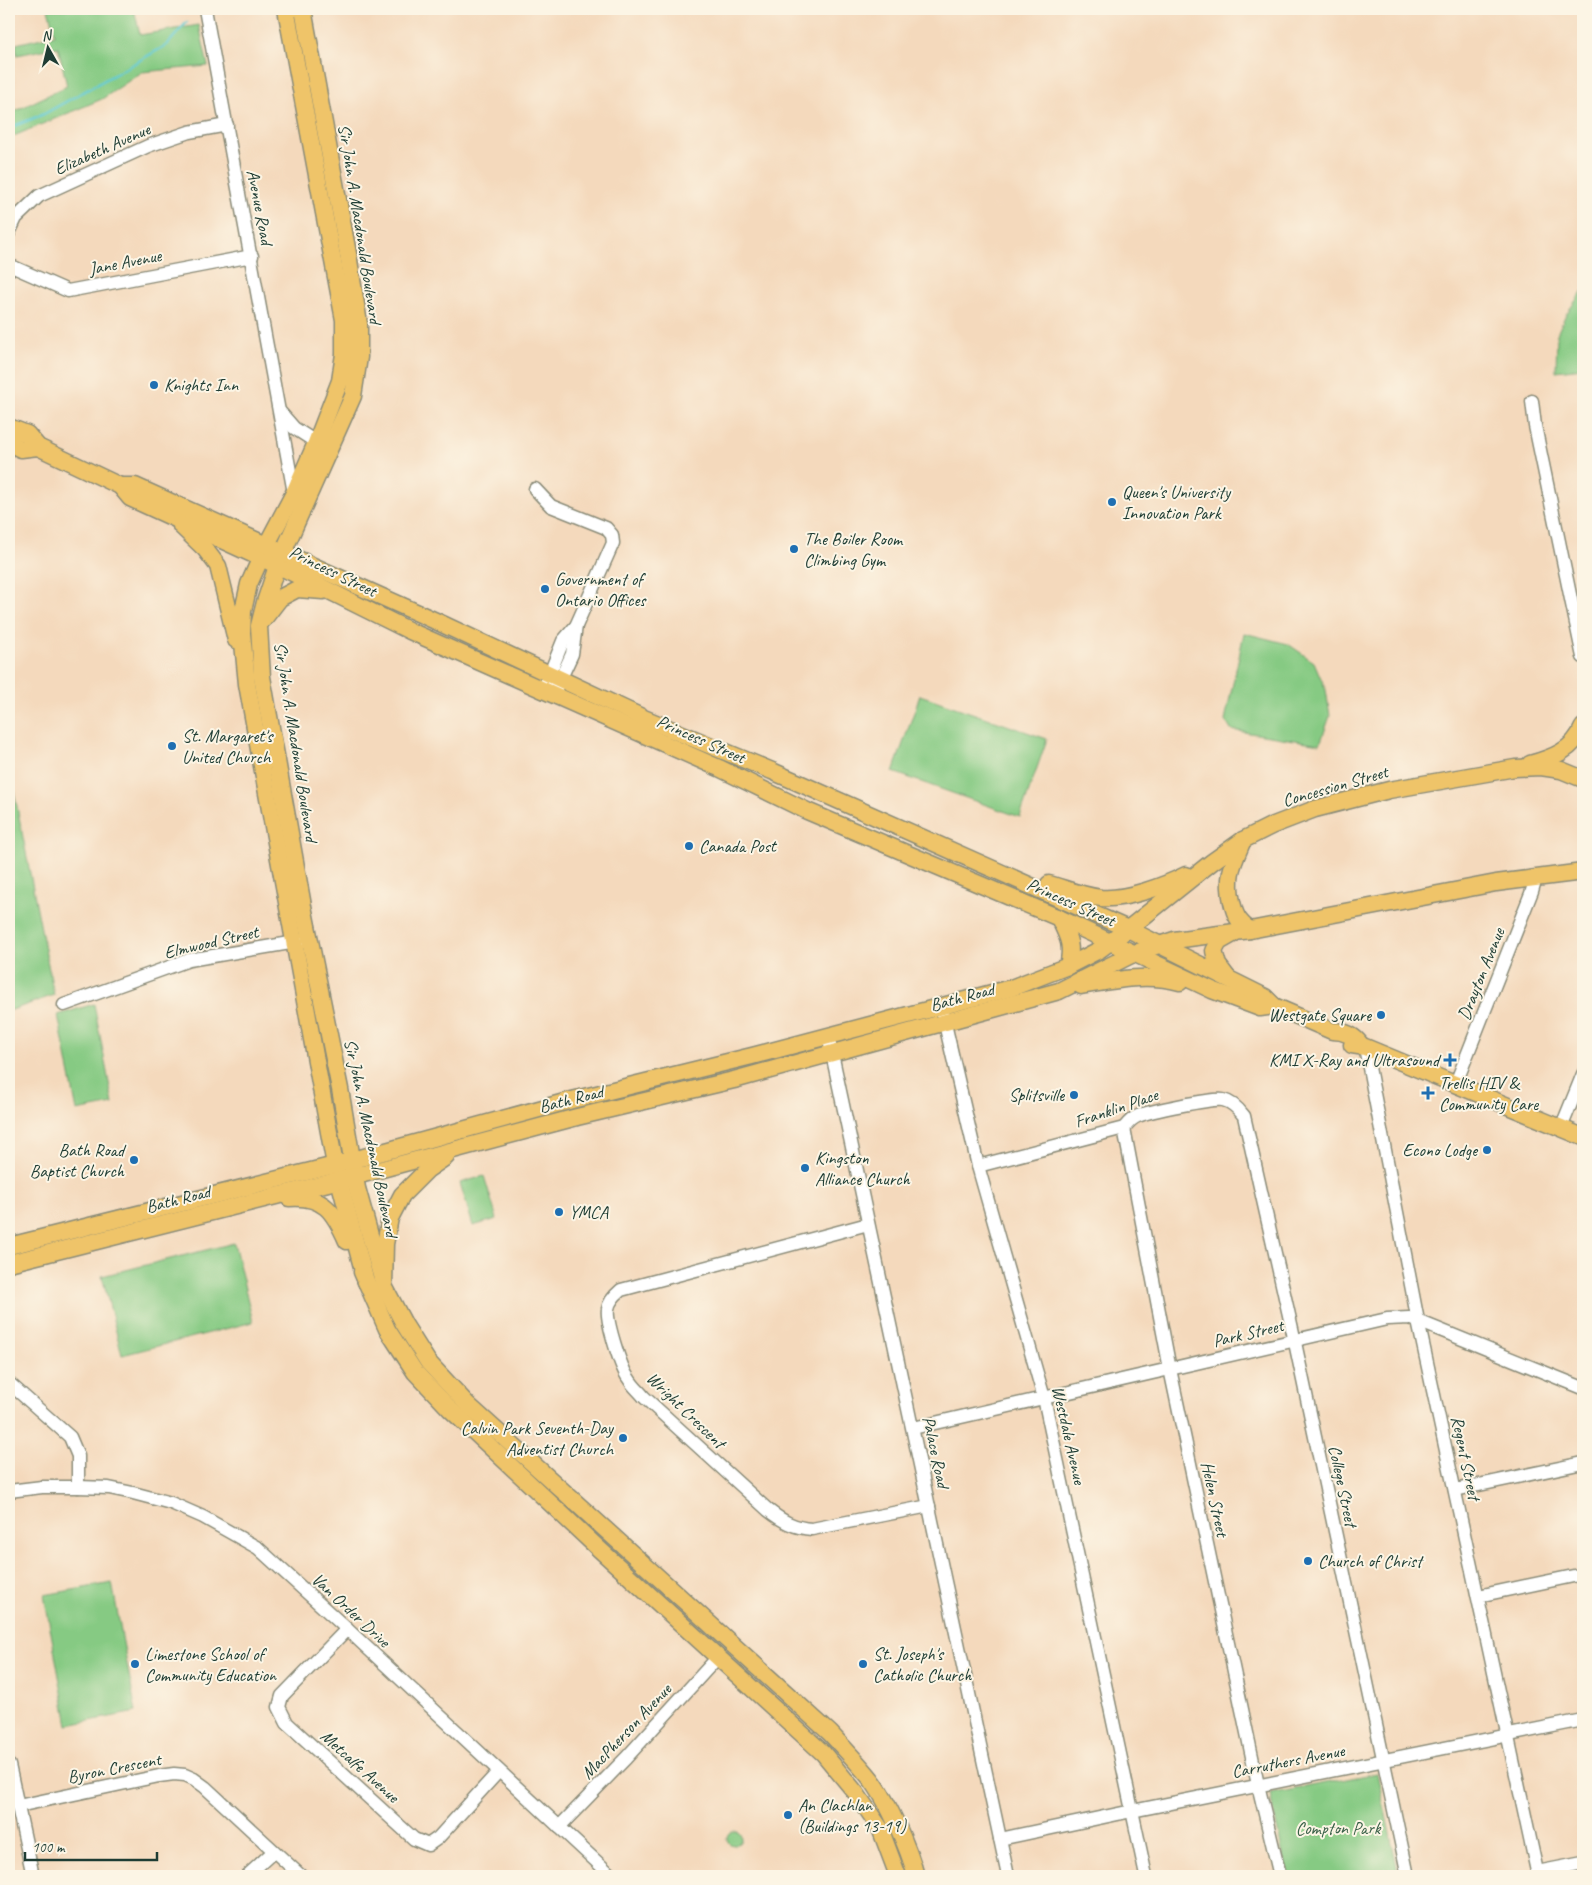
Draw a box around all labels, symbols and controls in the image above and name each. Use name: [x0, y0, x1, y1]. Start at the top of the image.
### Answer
north arrow: [22, 22, 72, 72]
text: N: [41, 26, 54, 45]
street label: Elizabeth Avenue: [51, 118, 154, 180]
street label: Sir John A. Macdonald Boulevard: [333, 123, 387, 328]
street label: Avenue Road: [242, 168, 279, 249]
street label: Jane Avenue: [86, 244, 164, 280]
place label: Knights Inn: [164, 374, 239, 396]
marker: Knights Inn: [148, 379, 160, 391]
place label: Queen's University Innovation Park: [1122, 481, 1232, 524]
marker: Queen's University Innovation Park: [1106, 496, 1118, 508]
place label: The Boiler Room Climbing Gym: [804, 528, 904, 571]
street label: Princess Street: [286, 540, 382, 602]
marker: The Boiler Room Climbing Gym: [788, 543, 800, 555]
place label: Government of Ontario Offices: [555, 568, 647, 611]
marker: Government of Ontario Offices: [539, 583, 551, 595]
street label: Sir John A. Macdonald Boulevard: [269, 641, 323, 846]
street label: Princess Street: [653, 710, 750, 769]
place label: St. Margaret's United Church: [182, 725, 274, 768]
marker: St. Margaret's United Church: [166, 740, 178, 752]
street label: Concession Street: [1280, 760, 1392, 812]
place label: Canada Post: [699, 835, 778, 857]
marker: Canada Post: [683, 840, 695, 852]
street label: Princess Street: [1023, 873, 1120, 932]
street label: Elmwood Street: [162, 920, 262, 964]
street label: Drayton Avenue: [1453, 924, 1510, 1023]
street label: Bath Road: [928, 977, 999, 1016]
place label: Westgate Square: [1268, 1004, 1372, 1026]
marker: Westgate Square: [1375, 1009, 1387, 1021]
street label: Sir John A. Macdonald Boulevard: [339, 1037, 403, 1242]
place label: KMI X-Ray and Ultrasound: [1269, 1049, 1442, 1071]
marker: KMI X-Ray and Ultrasound: [1443, 1053, 1457, 1067]
place label: Trellis HIV & Community Care: [1439, 1072, 1539, 1115]
street label: Bath Road: [537, 1080, 608, 1118]
street label: Franklin Place: [1071, 1083, 1162, 1133]
place label: Splitsville: [1009, 1084, 1065, 1106]
marker: Trellis HIV & Community Care: [1421, 1086, 1435, 1100]
marker: Splitsville: [1068, 1089, 1080, 1101]
place label: Bath Road Baptist Church: [30, 1139, 127, 1182]
place label: Econo Lodge: [1403, 1139, 1478, 1161]
marker: Econo Lodge: [1481, 1144, 1493, 1156]
place label: Kingston Alliance Church: [815, 1147, 911, 1190]
marker: Bath Road Baptist Church: [128, 1154, 140, 1166]
marker: Kingston Alliance Church: [799, 1162, 811, 1174]
street label: Bath Road: [144, 1180, 215, 1218]
place label: YMCA: [569, 1201, 609, 1223]
marker: YMCA: [553, 1206, 565, 1218]
street label: Park Street: [1211, 1314, 1287, 1352]
street label: Wright Crescent: [642, 1367, 732, 1455]
street label: Westdale Avenue: [1047, 1384, 1091, 1487]
street label: Palace Road: [918, 1414, 955, 1493]
street label: Regent Street: [1446, 1414, 1486, 1505]
place label: Calvin Park Seventh-Day Adventist Church: [461, 1417, 615, 1460]
marker: Calvin Park Seventh-Day Adventist Church: [617, 1432, 629, 1444]
street label: College Street: [1324, 1443, 1363, 1532]
street label: Helen Street: [1196, 1459, 1234, 1541]
place label: Church of Christ: [1318, 1550, 1425, 1572]
marker: Church of Christ: [1302, 1555, 1314, 1567]
street label: Van Order Drive: [307, 1568, 396, 1653]
place label: Limestone School of Community Education: [145, 1643, 277, 1686]
place label: St. Joseph's Catholic Church: [873, 1643, 972, 1686]
marker: Limestone School of Community Education: [129, 1658, 141, 1670]
marker: St. Joseph's Catholic Church: [857, 1658, 869, 1670]
street label: MacPherson Avenue: [576, 1678, 677, 1783]
street label: Metcalfe Avenue: [316, 1725, 405, 1808]
street label: Carruthers Avenue: [1230, 1739, 1347, 1783]
street label: Byron Crescent: [65, 1748, 165, 1788]
place label: An Clachlan (Buildings 13-19): [798, 1794, 907, 1837]
marker: An Clachlan (Buildings 13-19): [782, 1809, 794, 1821]
park label: Compton Park: [1296, 1817, 1382, 1839]
scale bar: [25, 1830, 158, 1862]
text: 100 m: [32, 1838, 66, 1857]

